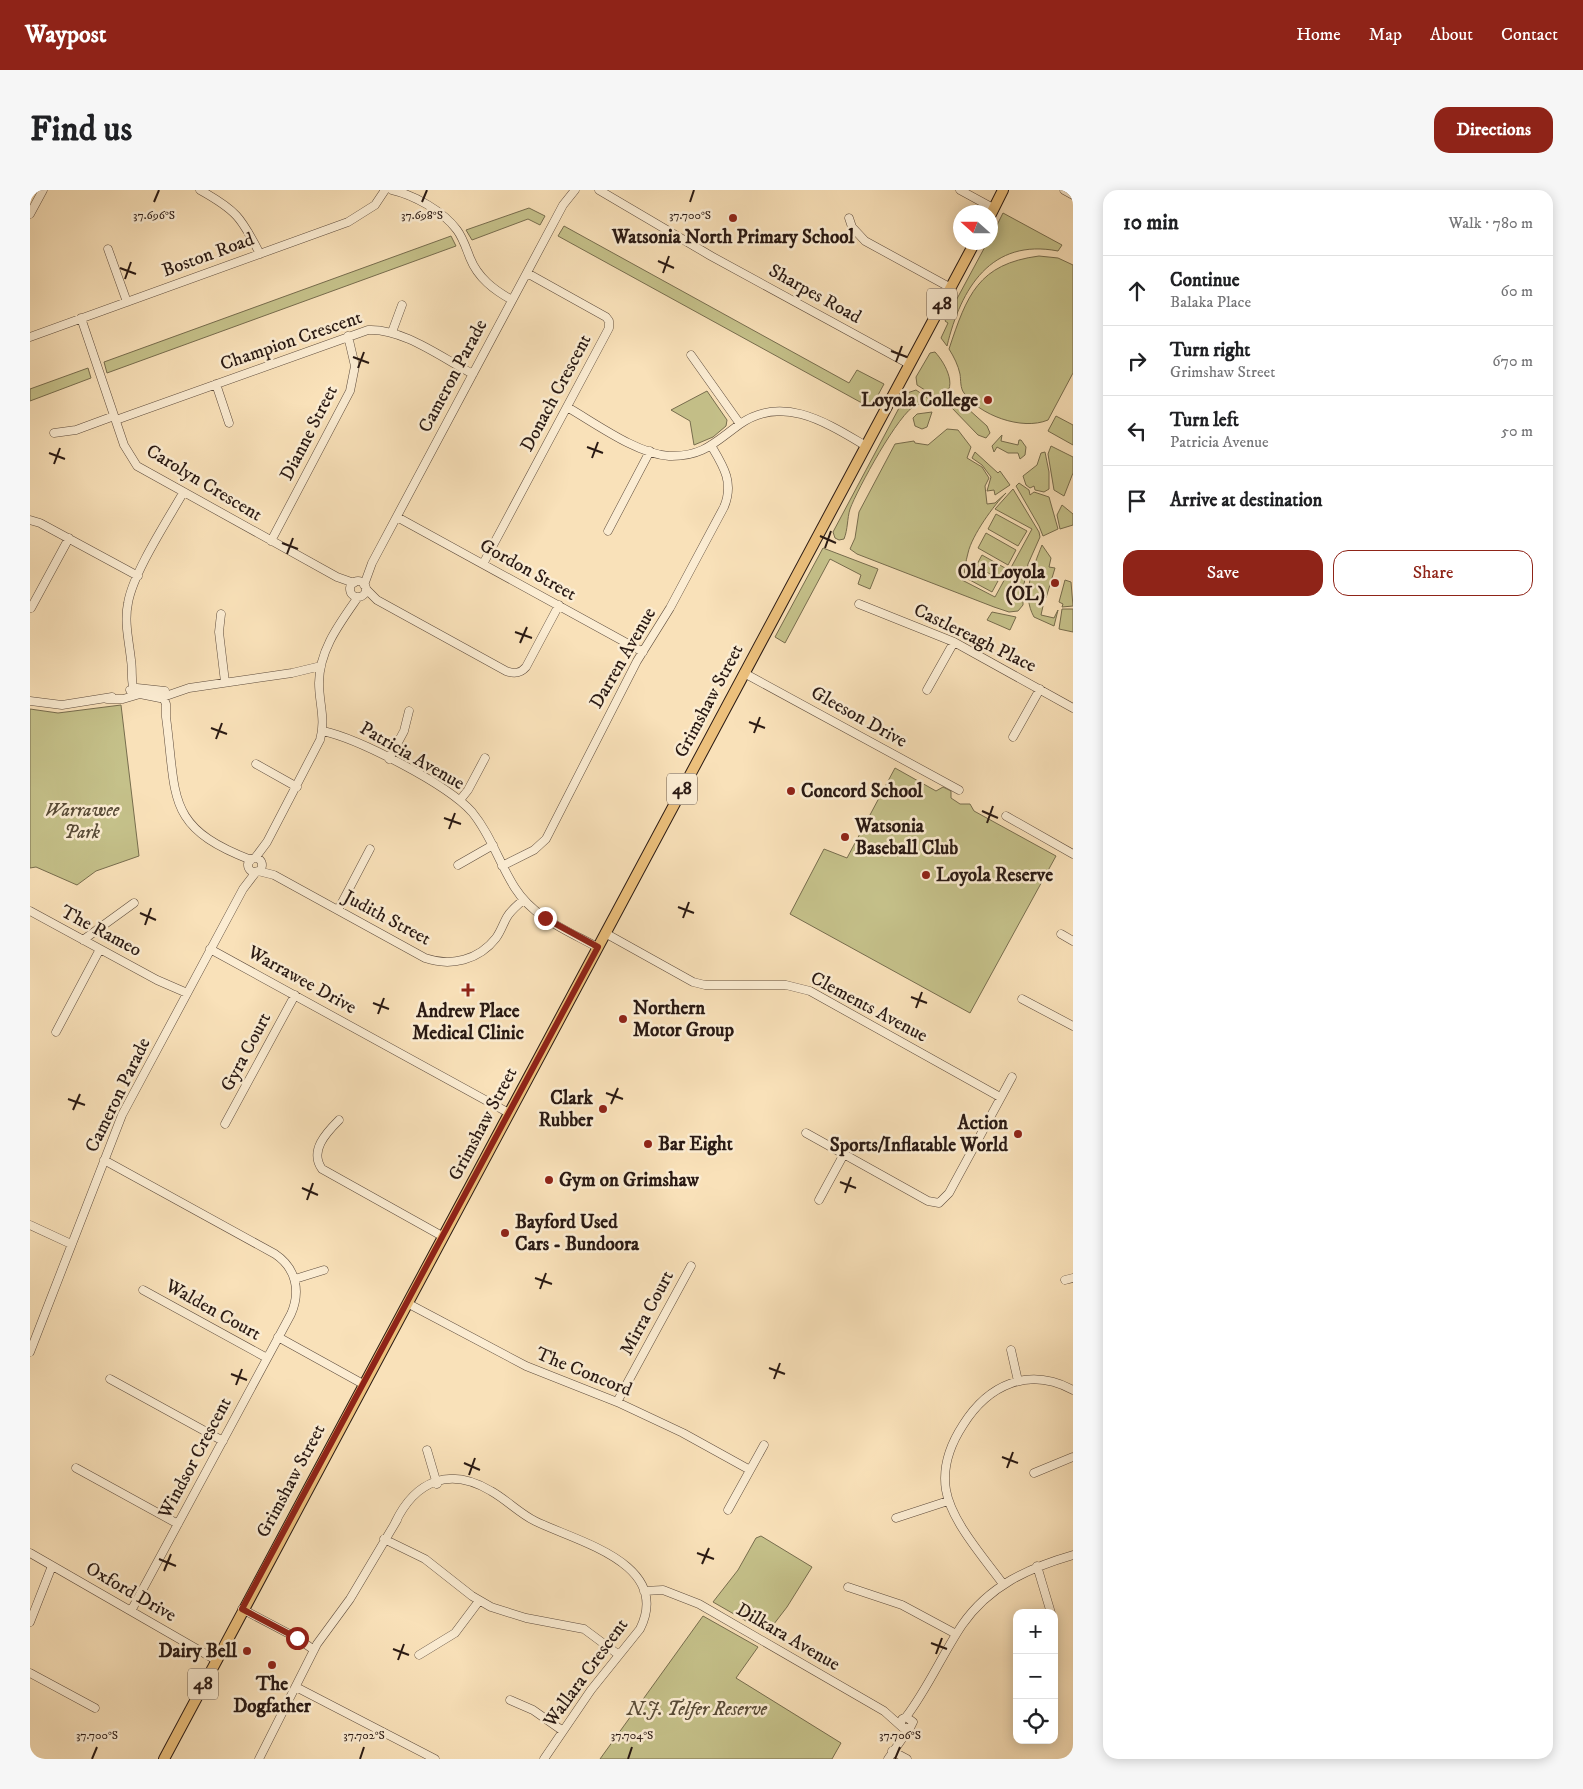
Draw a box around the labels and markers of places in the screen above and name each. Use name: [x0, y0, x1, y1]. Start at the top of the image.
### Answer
marker: Watsonia North Primary School: [727, 212, 739, 224]
place label: Watsonia North Primary School: [611, 226, 854, 249]
place label: Loyola College: [861, 389, 978, 412]
marker: Loyola College: [982, 394, 994, 406]
place label: Old Loyola (OL): [958, 561, 1046, 606]
marker: Old Loyola (OL): [1049, 577, 1061, 589]
place label: Concord School: [801, 780, 923, 803]
marker: Concord School: [785, 785, 797, 797]
place label: Watsonia Baseball Club: [854, 815, 958, 860]
marker: Watsonia Baseball Club: [839, 831, 851, 843]
place label: Loyola Reserve: [936, 864, 1053, 887]
marker: Loyola Reserve: [920, 869, 932, 881]
marker: Andrew Place Medical Clinic: [461, 983, 475, 997]
place label: Northern Motor Group: [633, 997, 735, 1042]
place label: Andrew Place Medical Clinic: [412, 1000, 524, 1045]
marker: Northern Motor Group: [617, 1013, 629, 1025]
place label: Clark Rubber: [538, 1087, 594, 1132]
marker: Clark Rubber: [597, 1103, 609, 1115]
place label: Action Sports/Inflatable World: [830, 1112, 1009, 1157]
marker: Action Sports/Inflatable World: [1012, 1128, 1024, 1140]
place label: Bar Eight: [658, 1133, 734, 1156]
marker: Bar Eight: [642, 1138, 654, 1150]
place label: Gym on Grimshaw: [559, 1169, 700, 1192]
marker: Gym on Grimshaw: [543, 1174, 555, 1186]
place label: Bayford Used Cars - Bundoora: [515, 1211, 640, 1256]
marker: Bayford Used Cars - Bundoora: [499, 1227, 511, 1239]
place label: Dairy Bell: [158, 1640, 237, 1663]
marker: Dairy Bell: [241, 1645, 253, 1657]
marker: The Dogfather: [266, 1659, 278, 1671]
place label: The Dogfather: [233, 1673, 312, 1718]

